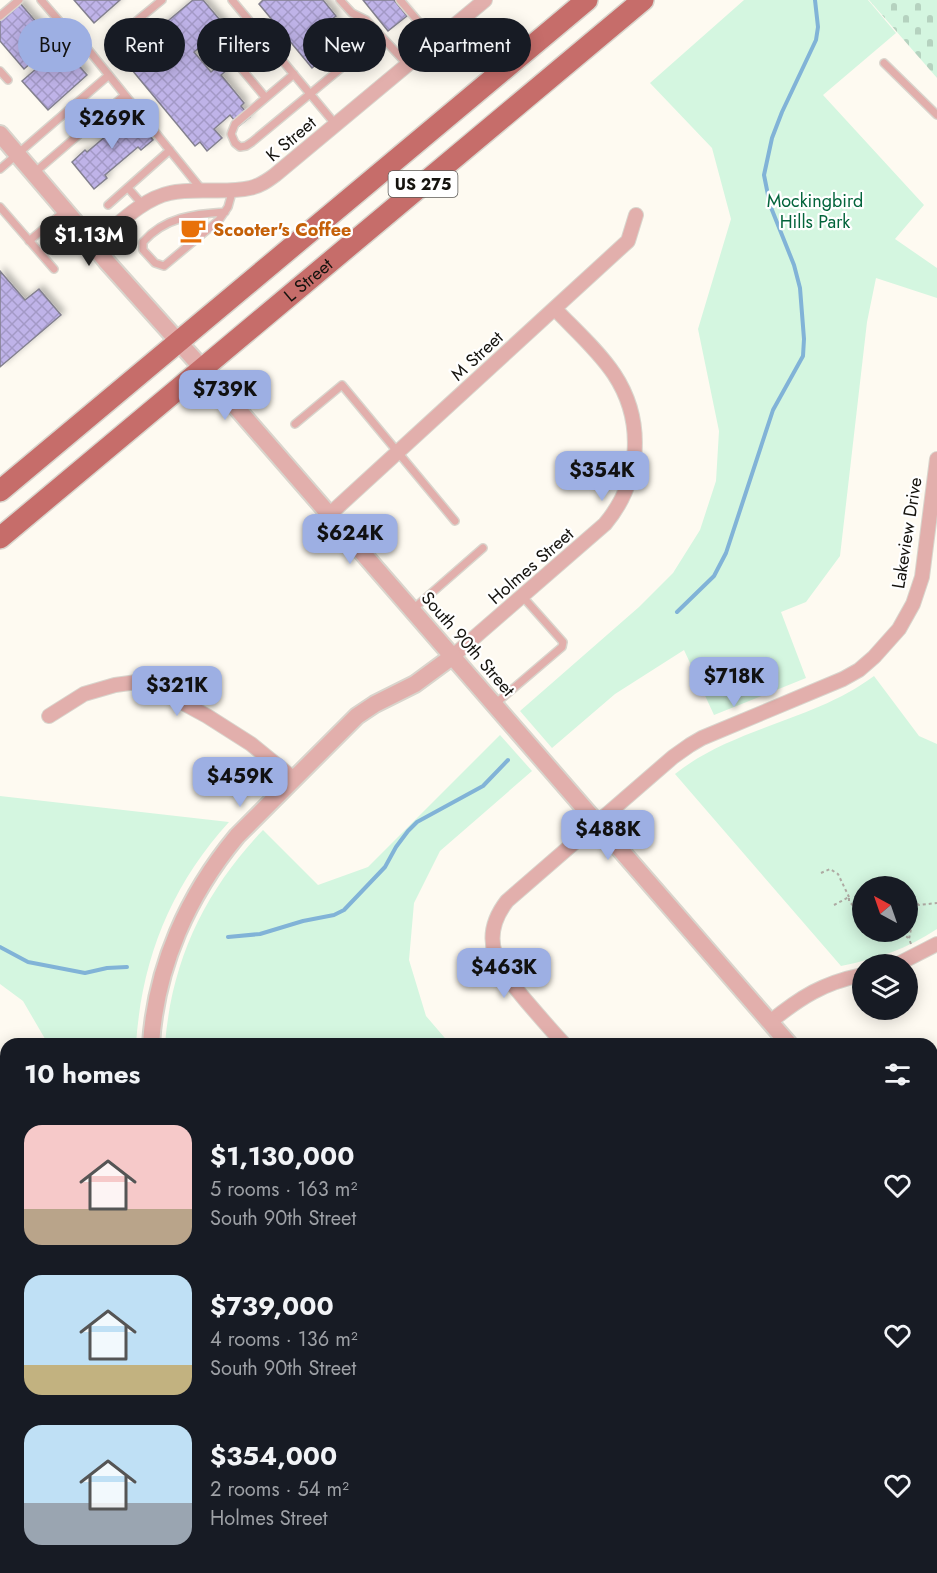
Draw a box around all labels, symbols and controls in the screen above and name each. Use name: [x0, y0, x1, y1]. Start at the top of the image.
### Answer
chip: Buy: [18, 18, 92, 72]
chip: Rent: [104, 18, 185, 72]
chip: Filters: [197, 18, 291, 72]
chip: New: [303, 18, 386, 72]
chip: Apartment: [398, 18, 531, 72]
pin: $269K: [70, 99, 154, 150]
text: $269K: [79, 104, 145, 133]
street label: K Street: [260, 110, 322, 168]
road number: US 275: [388, 171, 458, 197]
park label: Mockingbird Hills Park: [767, 188, 863, 235]
cafe icon: Scooter's Coffee: [178, 215, 208, 245]
pin: $1.13M: [40, 216, 138, 267]
place label: Scooter's Coffee: [213, 217, 351, 243]
text: $1.13M: [54, 221, 124, 250]
street label: L Street: [278, 251, 339, 308]
street label: M Street: [445, 325, 509, 387]
pin: $739K: [183, 370, 267, 421]
text: $739K: [193, 375, 257, 404]
pin: $354K: [560, 451, 644, 502]
text: $354K: [569, 456, 635, 485]
street label: Lakeview Drive: [885, 475, 929, 591]
pin: $624K: [308, 514, 392, 565]
text: $624K: [317, 519, 383, 548]
street label: Holmes Street: [483, 521, 580, 611]
street label: South 90th Street: [415, 586, 521, 703]
pin: $718K: [692, 657, 776, 708]
text: $718K: [703, 662, 765, 691]
pin: $321K: [135, 666, 219, 717]
text: $321K: [146, 671, 208, 700]
pin: $459K: [198, 757, 282, 808]
text: $459K: [207, 762, 273, 791]
pin: $488K: [566, 810, 650, 861]
text: $488K: [575, 815, 641, 844]
north arrow: [852, 876, 918, 942]
map controls: [852, 876, 918, 1020]
pin: $463K: [462, 948, 546, 999]
text: $463K: [471, 953, 537, 982]
button: layers: [852, 954, 918, 1020]
text: 10 homes: [24, 1055, 140, 1093]
icon: filters: [881, 1058, 914, 1091]
text: $1,130,000: [210, 1137, 354, 1175]
icon: home: [72, 1149, 144, 1221]
icon: heart: [881, 1169, 914, 1202]
text: 5 rooms · 163 m²: [210, 1175, 357, 1204]
text: South 90th Street: [210, 1204, 356, 1233]
text: $739,000: [210, 1287, 334, 1325]
icon: home: [72, 1299, 144, 1371]
icon: heart: [881, 1319, 914, 1352]
text: 4 rooms · 136 m²: [210, 1325, 358, 1354]
text: South 90th Street: [210, 1354, 356, 1383]
text: $354,000: [210, 1437, 337, 1475]
icon: home: [72, 1449, 144, 1521]
icon: heart: [881, 1469, 914, 1502]
text: 2 rooms · 54 m²: [210, 1475, 349, 1504]
text: Holmes Street: [210, 1504, 328, 1533]

